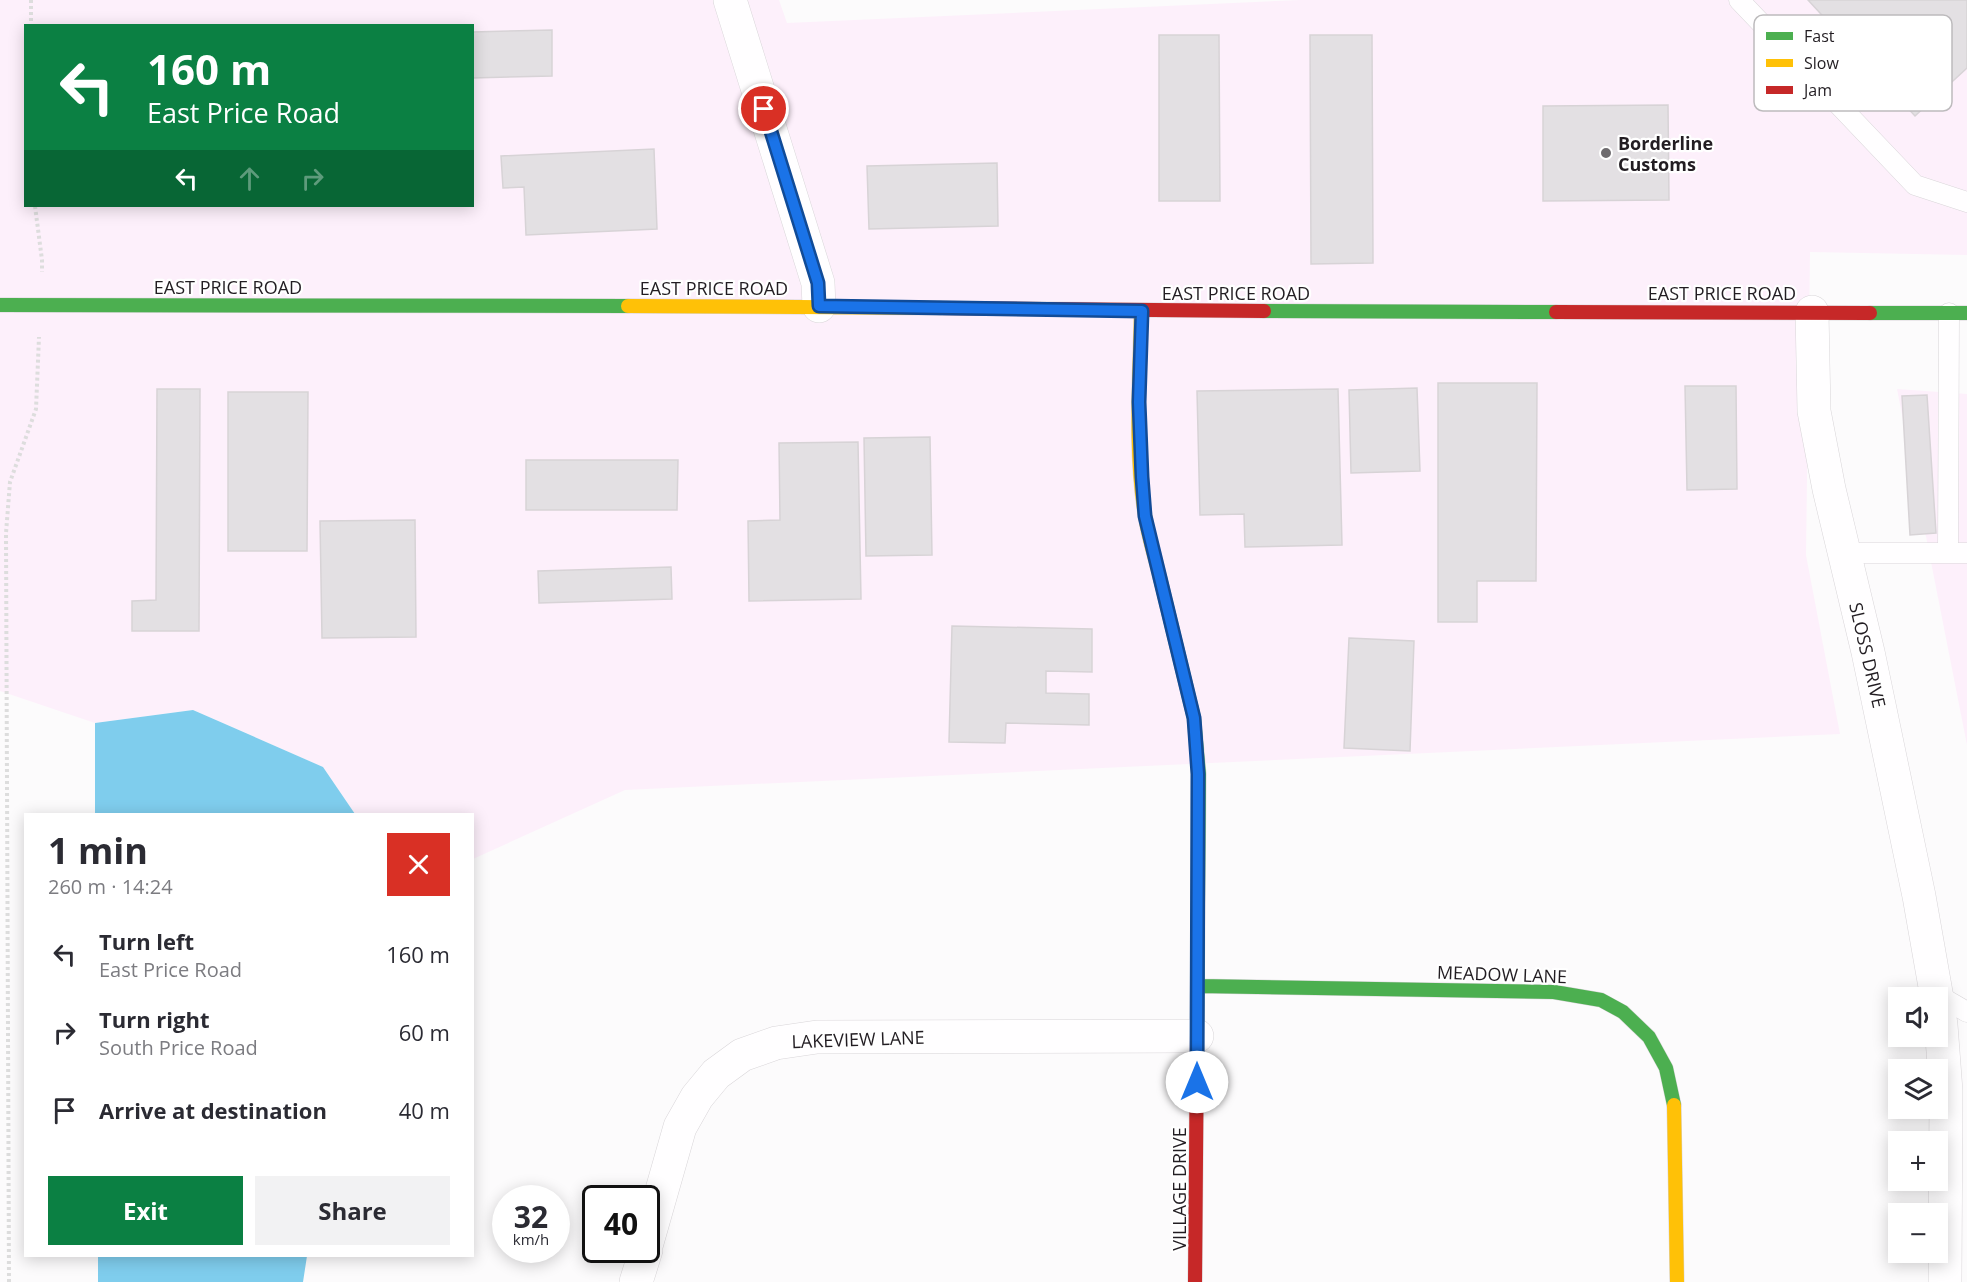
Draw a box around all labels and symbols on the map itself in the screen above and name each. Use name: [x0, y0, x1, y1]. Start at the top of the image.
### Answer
legend: [1754, 15, 1952, 111]
text: Fast: [1804, 25, 1835, 47]
text: Slow: [1804, 52, 1839, 74]
text: Jam: [1802, 79, 1832, 101]
pin: [738, 83, 789, 134]
place label: Borderline Customs: [1618, 131, 1713, 176]
marker: Borderline Customs: [1599, 146, 1613, 160]
street label: EAST PRICE ROAD: [154, 275, 302, 299]
street label: EAST PRICE ROAD: [640, 276, 788, 300]
street label: EAST PRICE ROAD: [1162, 281, 1310, 305]
street label: EAST PRICE ROAD: [1648, 281, 1796, 305]
street label: SLOSS DRIVE: [1844, 600, 1892, 710]
street label: MEADOW LANE: [1436, 960, 1568, 988]
street label: LAKEVIEW LANE: [791, 1025, 925, 1053]
position arrow: [1165, 1050, 1229, 1114]
street label: VILLAGE DRIVE: [1167, 1127, 1191, 1251]
speed limit sign: 40: [582, 1185, 660, 1263]

